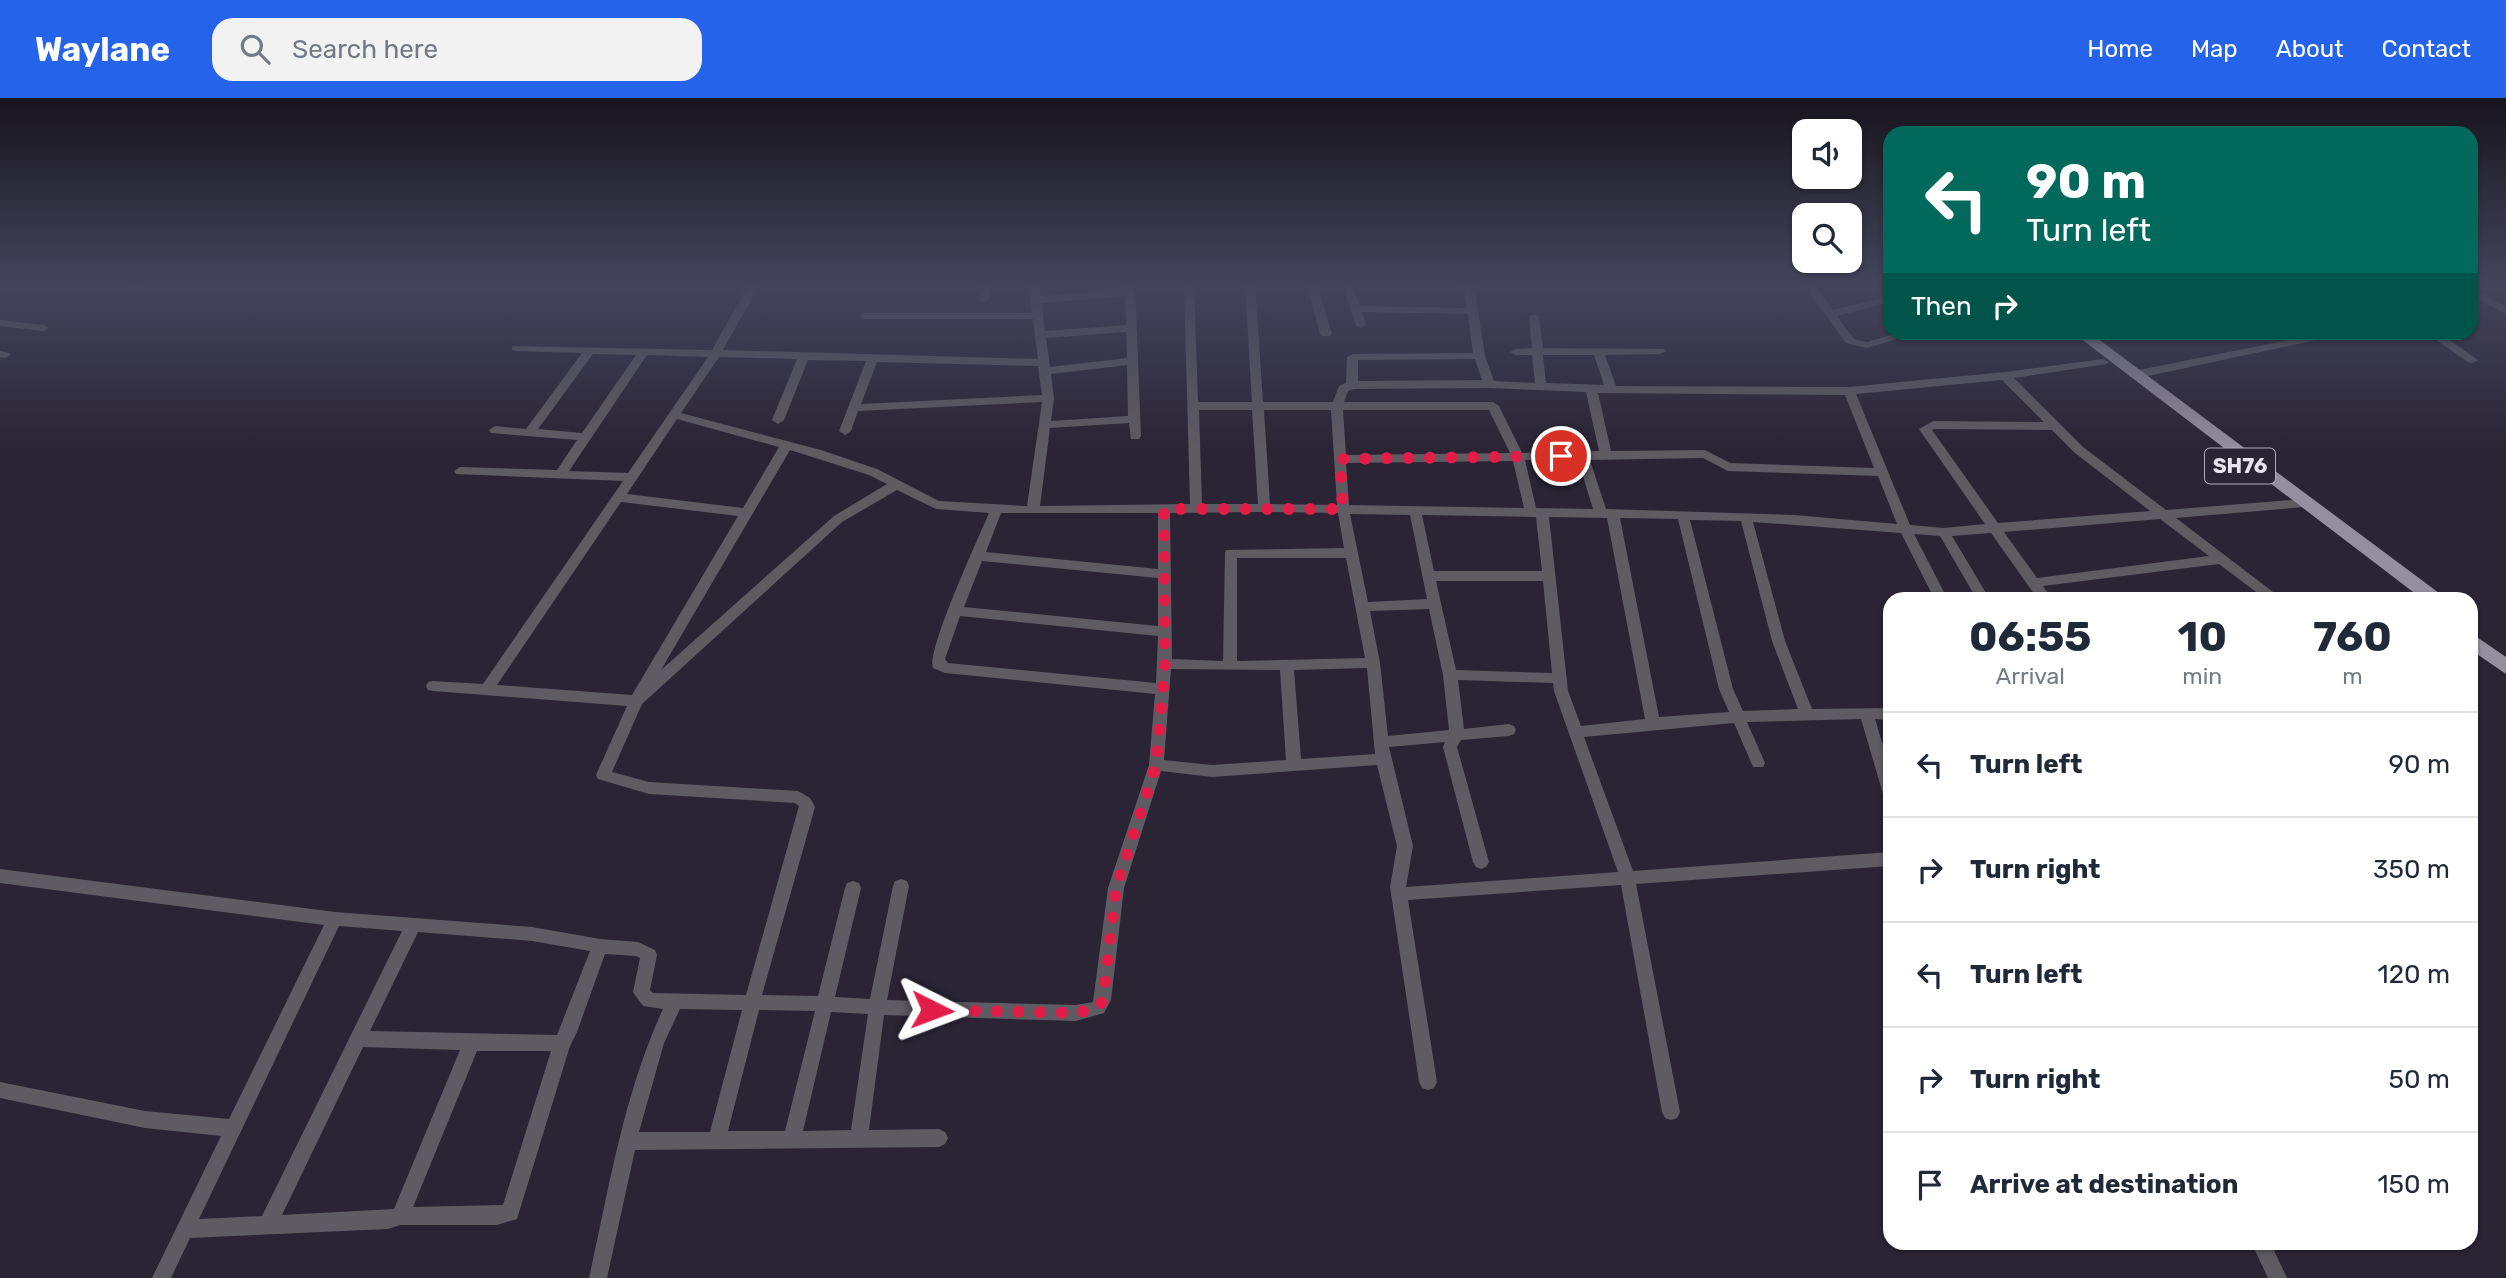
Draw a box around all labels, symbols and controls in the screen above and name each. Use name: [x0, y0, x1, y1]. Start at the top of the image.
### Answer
search box: [212, 18, 702, 81]
text: Waylane: [35, 30, 170, 69]
icon: search: [236, 30, 274, 68]
text: Search here: [292, 34, 438, 65]
text: Home: [2087, 35, 2153, 63]
text: Map: [2191, 35, 2238, 63]
text: About: [2276, 35, 2344, 63]
text: Contact: [2382, 35, 2471, 63]
map controls: [1792, 119, 1862, 273]
button: sound: [1792, 119, 1862, 189]
text: 90 m: [2026, 152, 2146, 210]
icon: left: [1911, 154, 2002, 245]
button: search: [1792, 203, 1862, 273]
text: Turn left: [2026, 211, 2151, 249]
icon: right: [1986, 287, 2024, 325]
text: Then: [1911, 291, 1972, 322]
pin: [1531, 426, 1591, 486]
icon: arrive: [1542, 437, 1580, 475]
road number: SH76: [2205, 448, 2275, 484]
text: 06:55: [1969, 612, 2092, 662]
text: 10: [2178, 612, 2227, 662]
text: 760: [2313, 612, 2392, 662]
text: Arrival: [1996, 662, 2065, 690]
text: min: [2182, 662, 2222, 690]
text: m: [2342, 662, 2363, 690]
icon: left: [1911, 746, 1949, 784]
text: Turn left: [1970, 749, 2082, 780]
text: 90 m: [2389, 749, 2450, 780]
icon: right: [1911, 851, 1949, 889]
text: Turn right: [1970, 854, 2100, 885]
text: 350 m: [2373, 854, 2450, 885]
icon: left: [1911, 956, 1949, 994]
text: Turn left: [1970, 959, 2082, 990]
text: 120 m: [2378, 959, 2450, 990]
position arrow: [895, 973, 969, 1047]
icon: right: [1911, 1061, 1949, 1099]
text: Turn right: [1970, 1064, 2100, 1095]
text: 50 m: [2389, 1064, 2450, 1095]
icon: arrive: [1911, 1166, 1949, 1204]
text: Arrive at destination: [1970, 1169, 2238, 1200]
text: 150 m: [2377, 1169, 2450, 1200]

